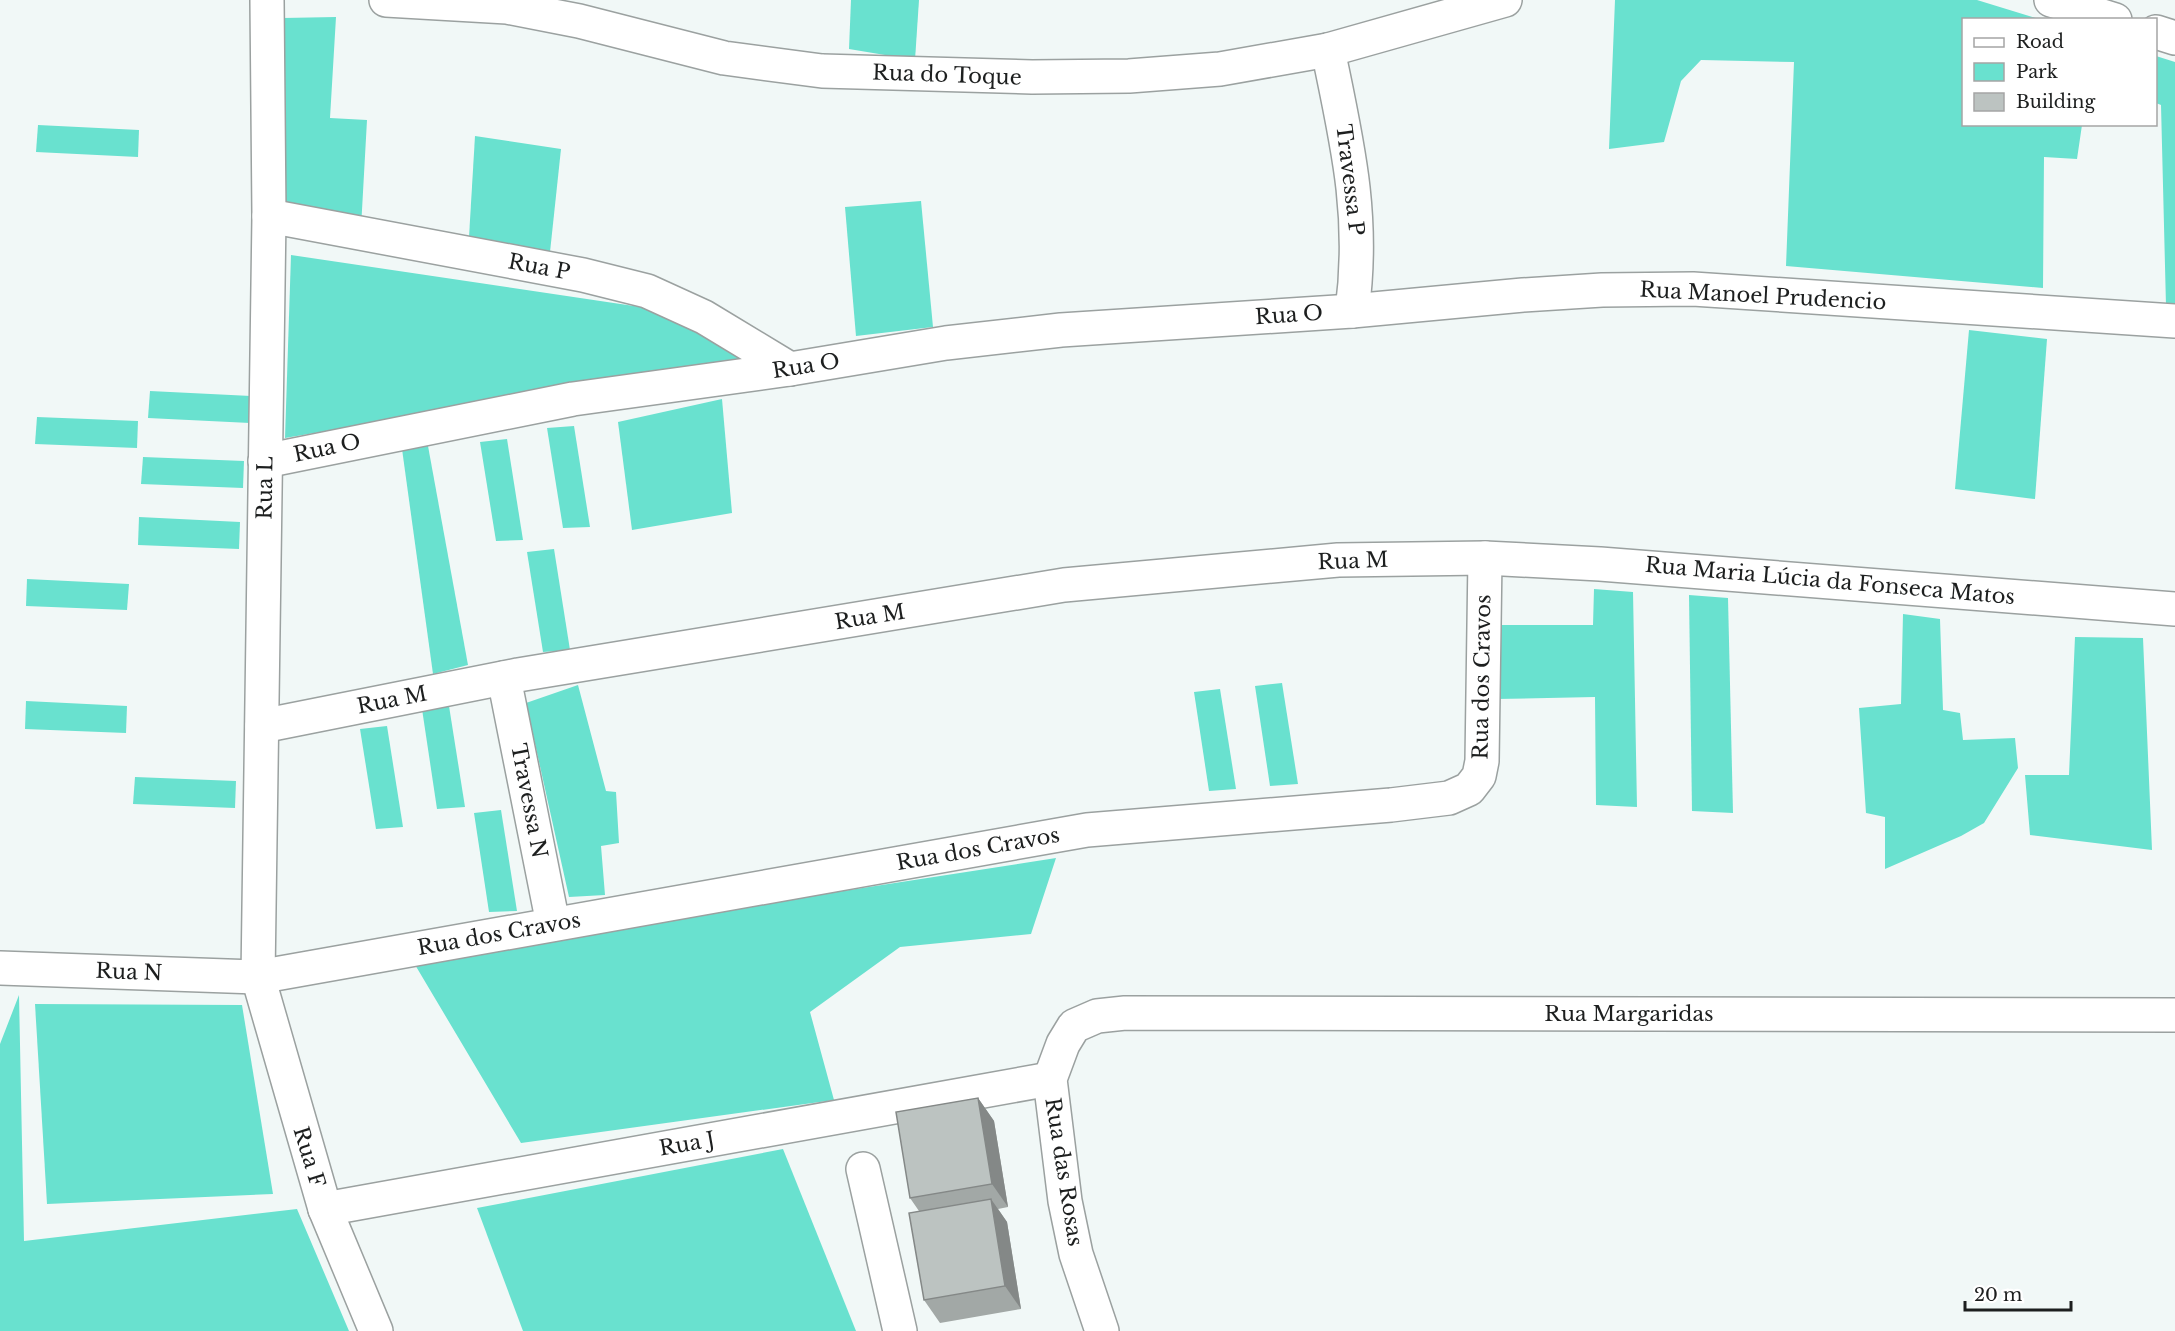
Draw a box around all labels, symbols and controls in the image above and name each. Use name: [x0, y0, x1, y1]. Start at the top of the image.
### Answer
legend: [1962, 18, 2157, 126]
text: Road: [2016, 31, 2064, 53]
street label: Rua do Toque: [872, 59, 1022, 91]
text: Park: [2016, 61, 2058, 83]
text: Building: [2016, 91, 2095, 113]
street label: Travessa P: [1330, 123, 1370, 237]
street label: Rua P: [506, 248, 572, 286]
street label: Rua Manoel Prudencio: [1639, 277, 1887, 315]
street label: Rua O: [1254, 300, 1324, 330]
street label: Rua O: [770, 348, 842, 384]
street label: Rua O: [291, 428, 363, 468]
street label: Rua L: [251, 456, 279, 520]
street label: Rua M: [1317, 547, 1389, 575]
street label: Rua Maria Lúcia da Fonseca Matos: [1644, 552, 2016, 610]
street label: Rua dos Cravos: [1468, 594, 1496, 760]
street label: Rua M: [833, 599, 907, 635]
street label: Rua M: [355, 680, 429, 720]
street label: Travessa N: [505, 741, 553, 861]
street label: Rua dos Cravos: [894, 822, 1062, 876]
street label: Rua dos Cravos: [415, 907, 583, 961]
street label: Rua N: [95, 958, 163, 986]
street label: Rua Margaridas: [1544, 1001, 1714, 1027]
street label: Rua das Rosas: [1039, 1096, 1089, 1248]
street label: Rua F: [287, 1123, 331, 1191]
street label: Rua J: [657, 1126, 717, 1162]
scale bar: [1965, 1274, 2072, 1312]
text: 20 m: [1974, 1284, 2022, 1306]

